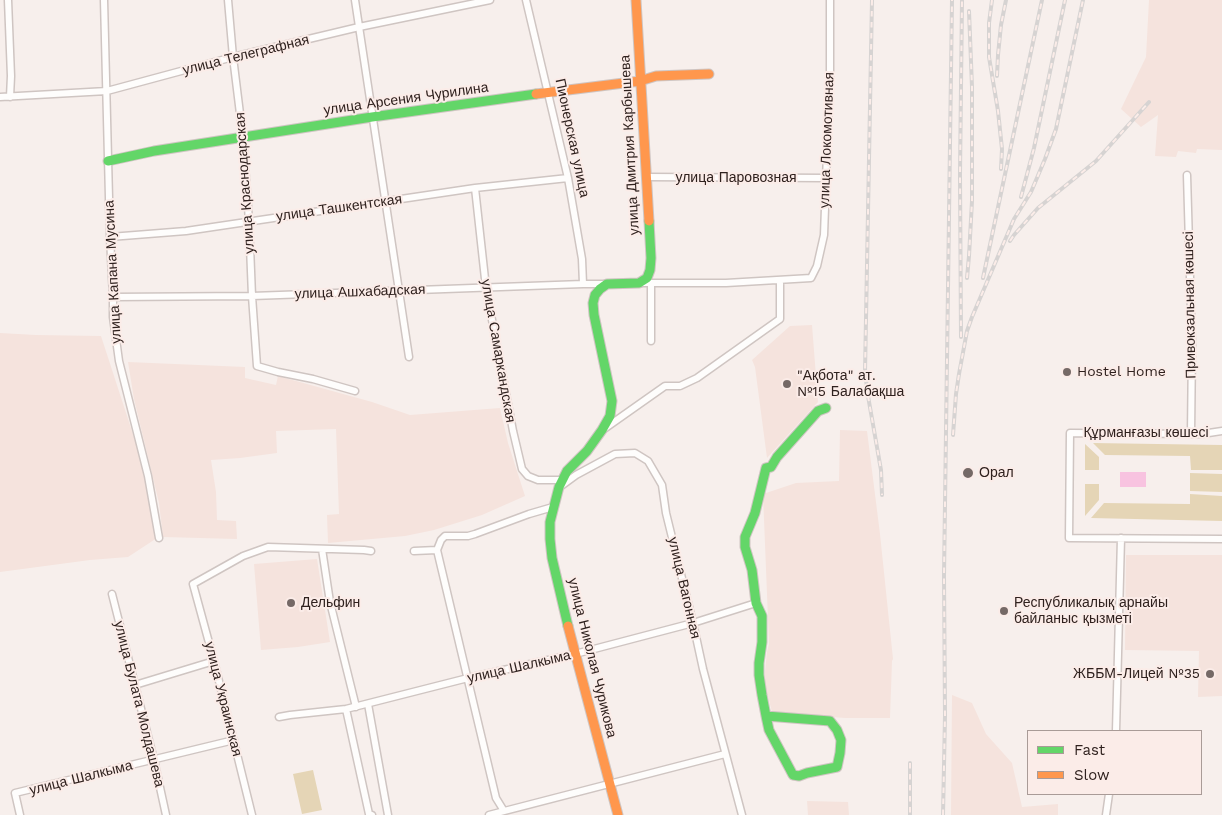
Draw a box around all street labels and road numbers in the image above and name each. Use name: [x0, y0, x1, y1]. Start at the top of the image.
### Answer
street label: улица Телеграфная: [181, 31, 311, 79]
street label: улица Дмитрия Карбышева: [617, 54, 643, 236]
street label: улица Локомотивная: [816, 72, 838, 208]
street label: Пионерская улица: [551, 77, 593, 199]
street label: улица Арсения Чурилина: [322, 79, 490, 119]
street label: улица Краснодарская: [232, 112, 258, 254]
street label: улица Паровозная: [675, 170, 797, 186]
street label: улица Ташкентская: [275, 191, 403, 225]
street label: улица Капана Мусина: [101, 200, 125, 344]
street label: Привокзальная көшесі: [1180, 231, 1200, 379]
street label: улица Самаркандская: [477, 278, 519, 424]
street label: улица Ашхабадская: [294, 281, 426, 303]
street label: Құрманғазы көшесі: [1083, 425, 1209, 441]
street label: улица Вагонная: [664, 536, 704, 640]
street label: улица Николая Чурикова: [564, 576, 620, 740]
street label: улица Булата Молдашева: [110, 619, 168, 789]
street label: улица Украинская: [201, 640, 245, 758]
street label: улица Шалкыма: [466, 647, 572, 687]
street label: улица Шалкыма: [28, 757, 134, 799]

